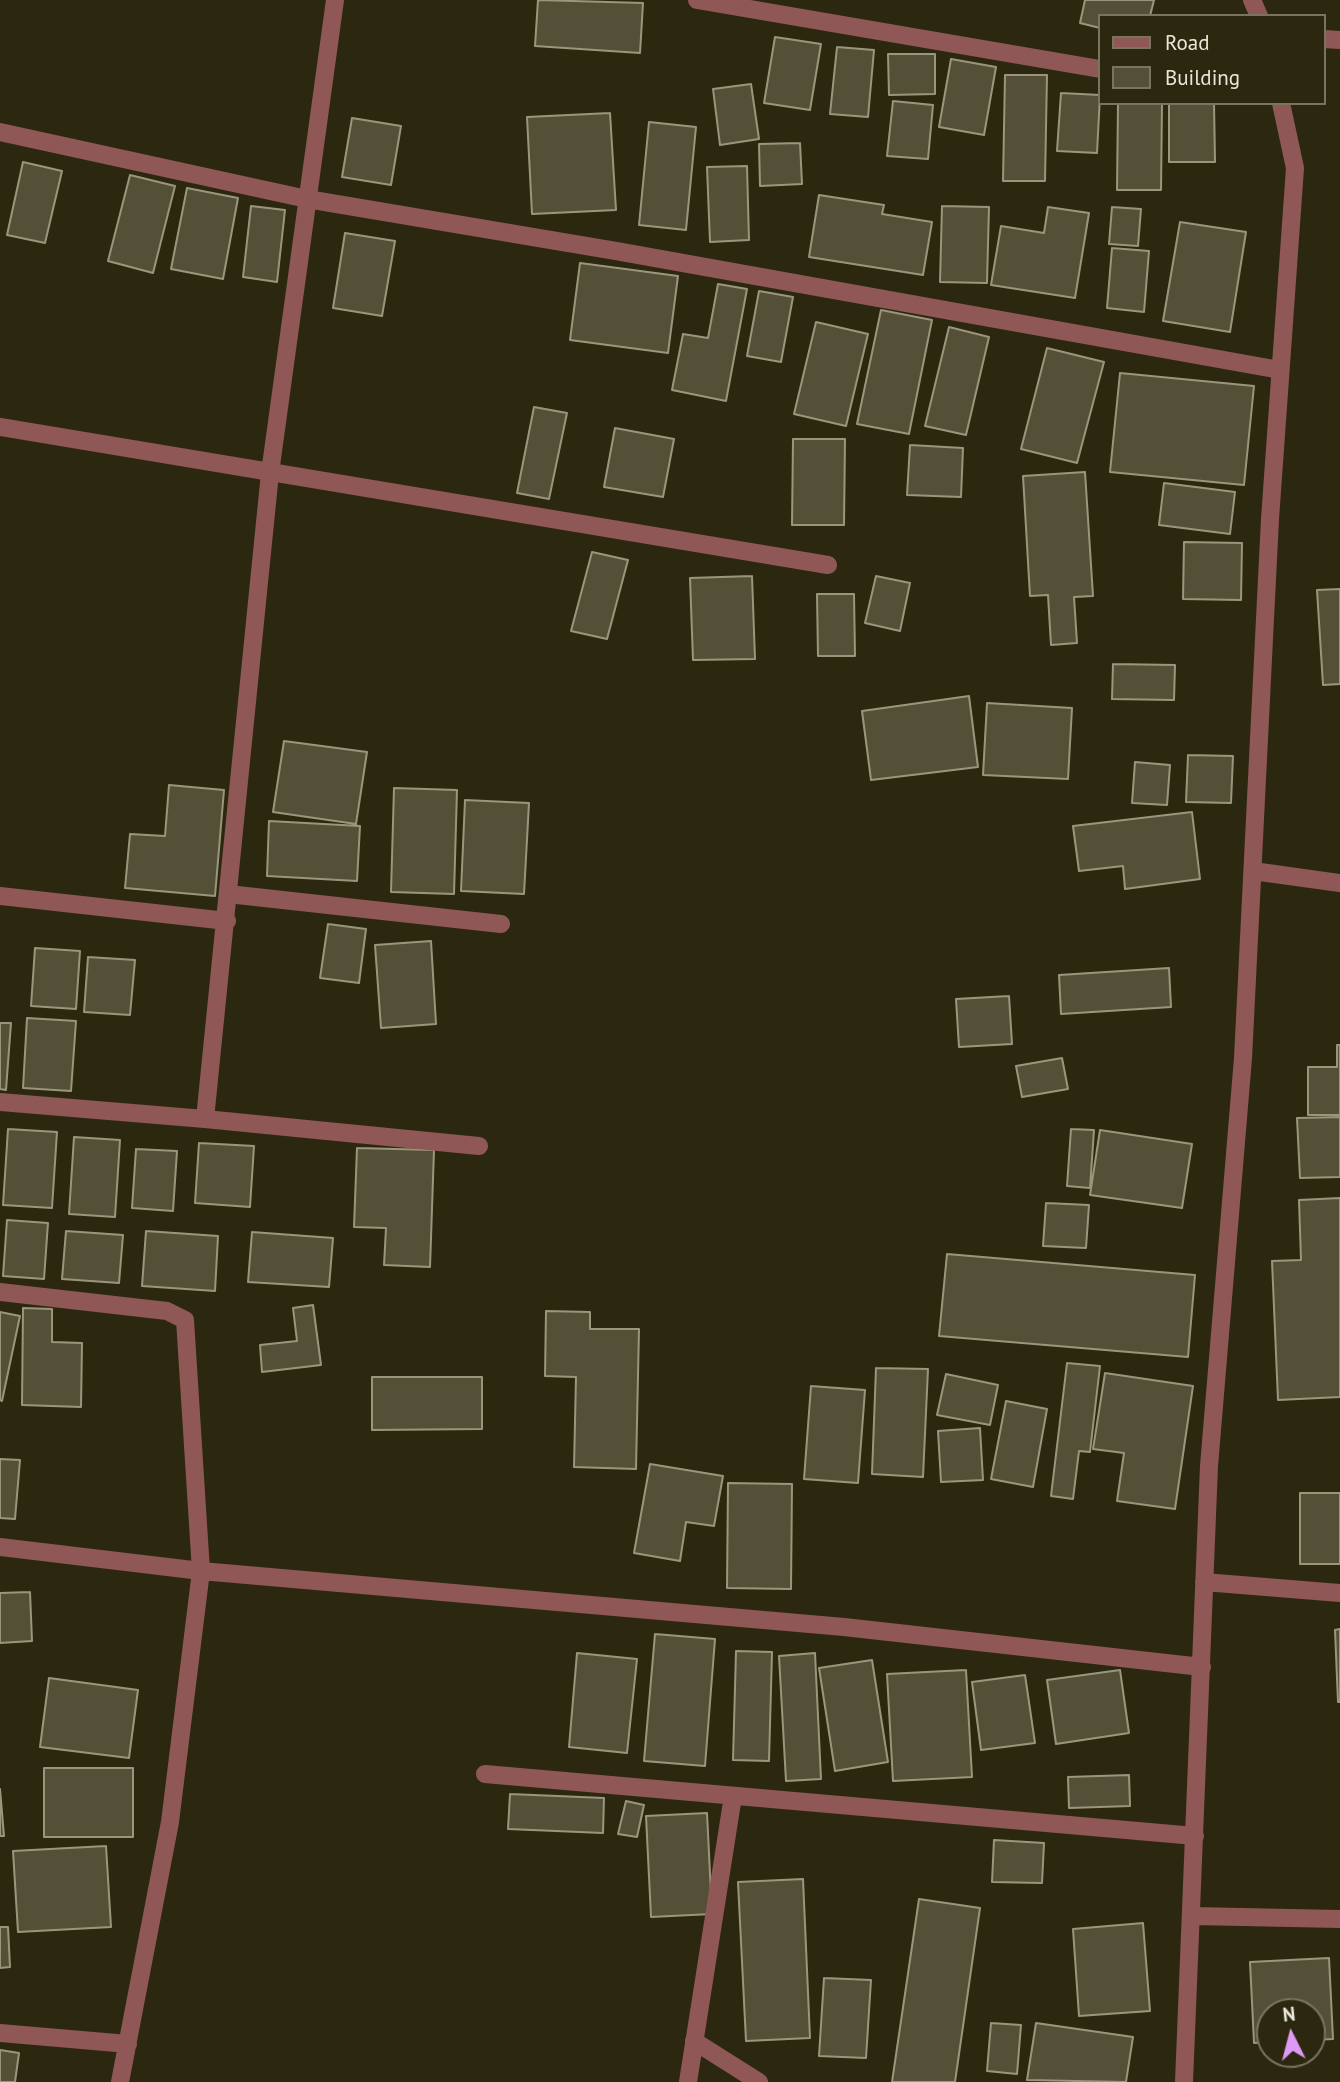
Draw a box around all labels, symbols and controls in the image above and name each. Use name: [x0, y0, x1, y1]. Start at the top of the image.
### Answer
legend: [1098, 14, 1326, 105]
text: Road: [1165, 29, 1209, 56]
text: Building: [1165, 64, 1240, 91]
north arrow: [1256, 1998, 1326, 2068]
text: N: [1282, 2002, 1296, 2027]

